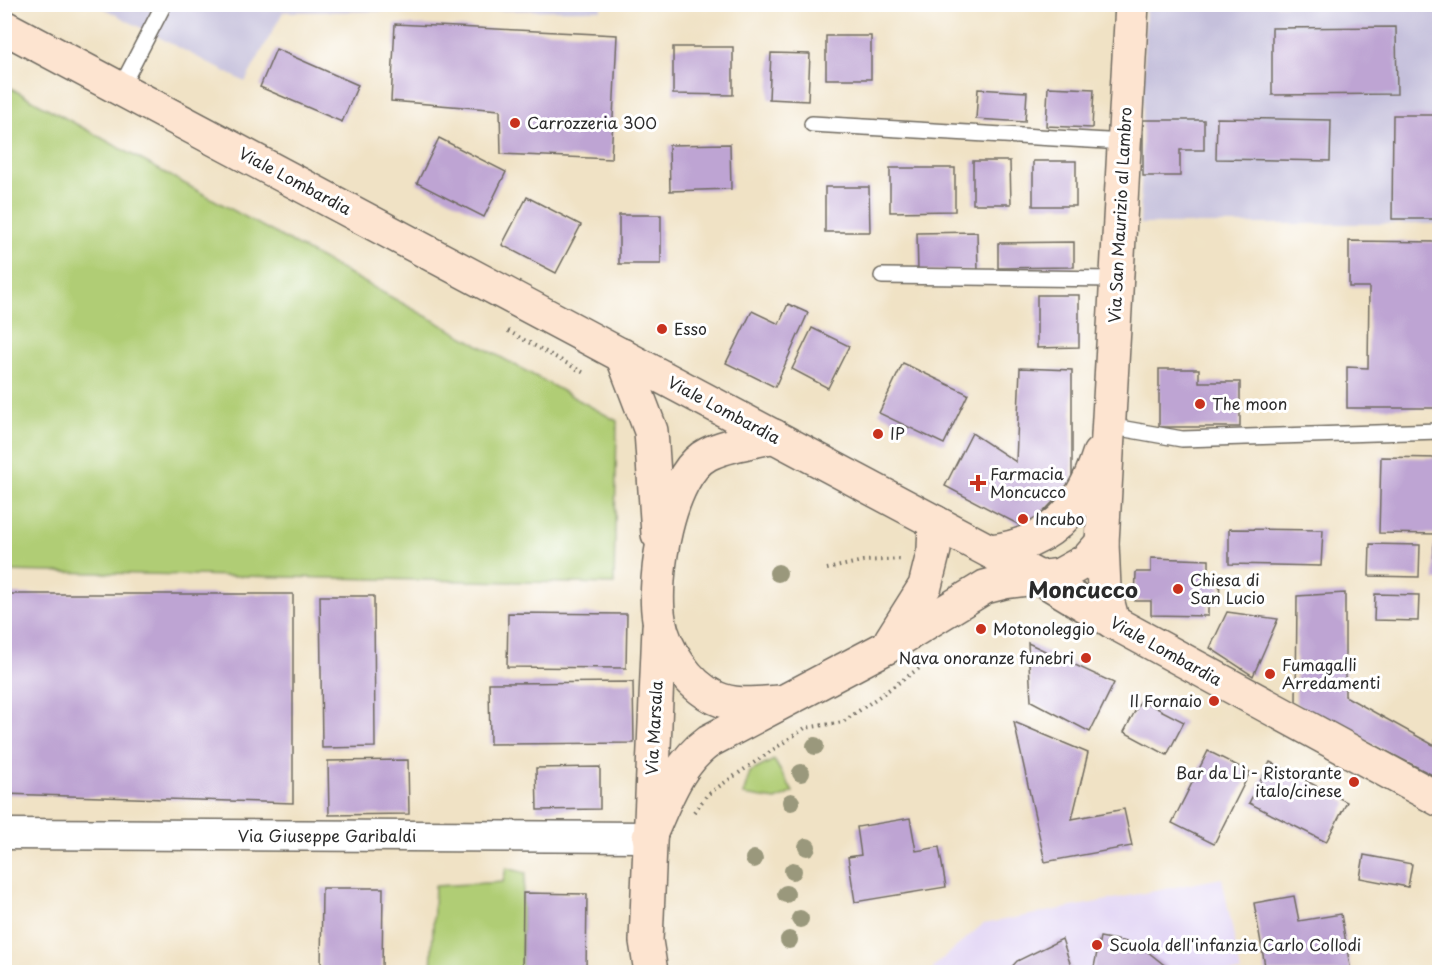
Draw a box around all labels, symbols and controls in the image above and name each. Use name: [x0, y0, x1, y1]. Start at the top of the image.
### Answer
street label: Via San Maurizio al Lambro: [1101, 106, 1137, 324]
place label: Carrozzeria 300: [527, 110, 657, 134]
marker: Carrozzeria 300: [508, 116, 522, 130]
street label: Viale Lombardia: [235, 140, 356, 220]
place label: Esso: [674, 316, 707, 340]
marker: Esso: [655, 322, 669, 336]
street label: Viale Lombardia: [664, 369, 785, 449]
place label: The moon: [1212, 391, 1287, 415]
marker: The moon: [1193, 397, 1207, 411]
place label: IP: [890, 421, 905, 445]
marker: IP: [871, 427, 885, 441]
place label: Farmacia Moncucco: [990, 461, 1066, 503]
marker: Farmacia Moncucco: [971, 476, 985, 490]
place label: Incubo: [1035, 506, 1085, 530]
marker: Incubo: [1016, 512, 1030, 526]
place label: Chiesa di San Lucio: [1190, 567, 1265, 609]
district label: Moncucco: [1028, 572, 1138, 605]
marker: Chiesa di San Lucio: [1171, 582, 1185, 596]
street label: Viale Lombardia: [1106, 609, 1227, 691]
place label: Motonoleggio: [993, 616, 1095, 640]
marker: Motonoleggio: [974, 622, 988, 636]
place label: Nava onoranze funebri: [899, 645, 1074, 669]
marker: Nava onoranze funebri: [1079, 651, 1093, 665]
place label: Fumagalli Arredamenti: [1282, 652, 1380, 694]
marker: Fumagalli Arredamenti: [1263, 667, 1277, 681]
street label: Via Marsala: [639, 680, 667, 776]
place label: Il Fornaio: [1130, 688, 1202, 712]
marker: Il Fornaio: [1207, 694, 1221, 708]
place label: Bar da Lì - Ristorante italo/cinese: [1176, 760, 1342, 802]
marker: Bar da Lì - Ristorante italo/cinese: [1347, 775, 1361, 789]
street label: Via Giuseppe Garibaldi: [238, 823, 416, 847]
place label: Scuola dell'infanzia Carlo Collodi: [1109, 932, 1361, 956]
marker: Scuola dell'infanzia Carlo Collodi: [1090, 938, 1104, 952]

